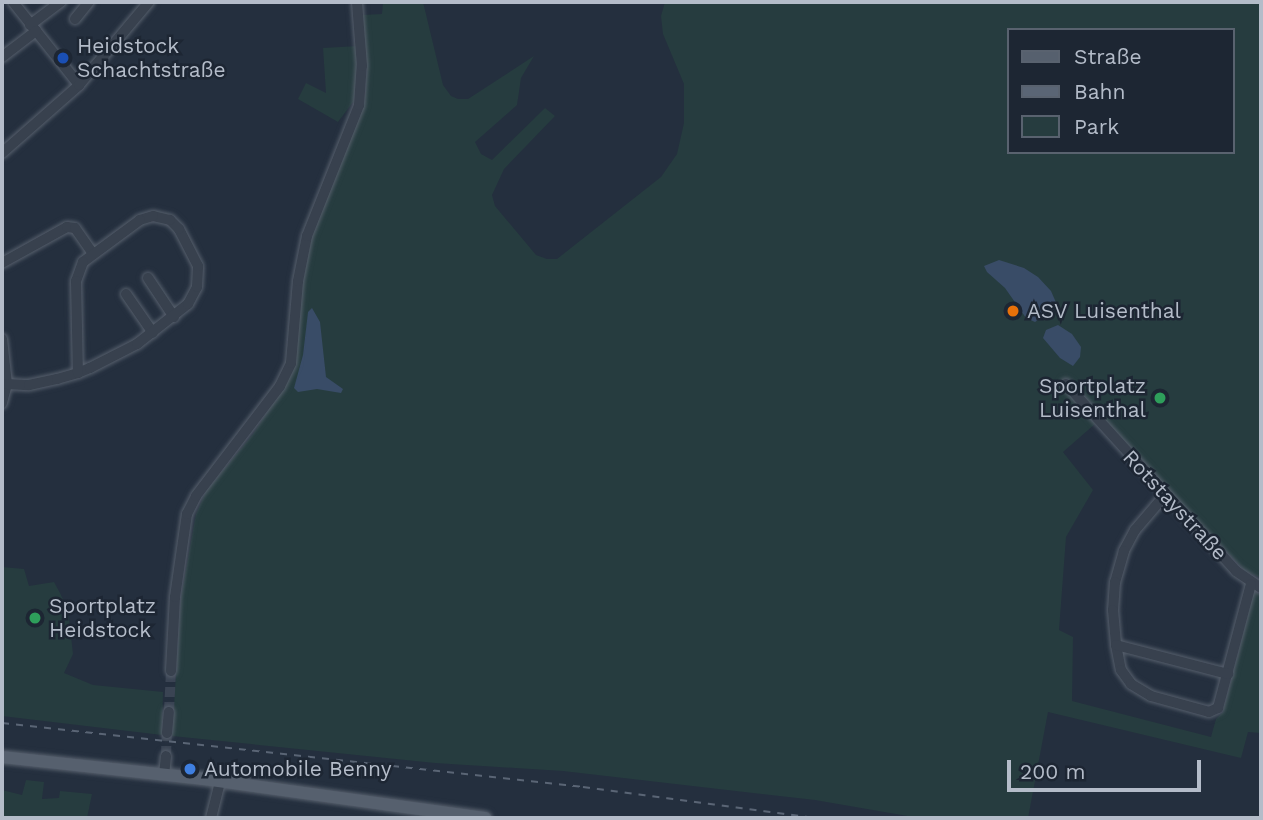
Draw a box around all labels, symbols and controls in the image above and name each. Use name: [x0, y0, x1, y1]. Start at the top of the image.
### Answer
legend: [1007, 28, 1235, 154]
place label: Heidstock Schachtstraße: [77, 33, 226, 83]
text: Straße: [1074, 44, 1142, 69]
marker: Heidstock Schachtstraße: [55, 50, 71, 66]
text: Bahn: [1074, 79, 1126, 104]
text: Park: [1074, 114, 1119, 139]
place label: ASV Luisenthal: [1027, 298, 1182, 324]
marker: ASV Luisenthal: [1005, 303, 1021, 319]
place label: Sportplatz Luisenthal: [1039, 373, 1146, 423]
marker: Sportplatz Luisenthal: [1152, 390, 1168, 406]
street label: Rotstaystraße: [1117, 445, 1233, 565]
place label: Sportplatz Heidstock: [49, 593, 156, 643]
marker: Sportplatz Heidstock: [27, 610, 43, 626]
scale bar: [1011, 746, 1205, 790]
place label: Automobile Benny: [204, 756, 391, 782]
text: 200 m: [1020, 759, 1086, 784]
marker: Automobile Benny: [182, 761, 198, 777]

